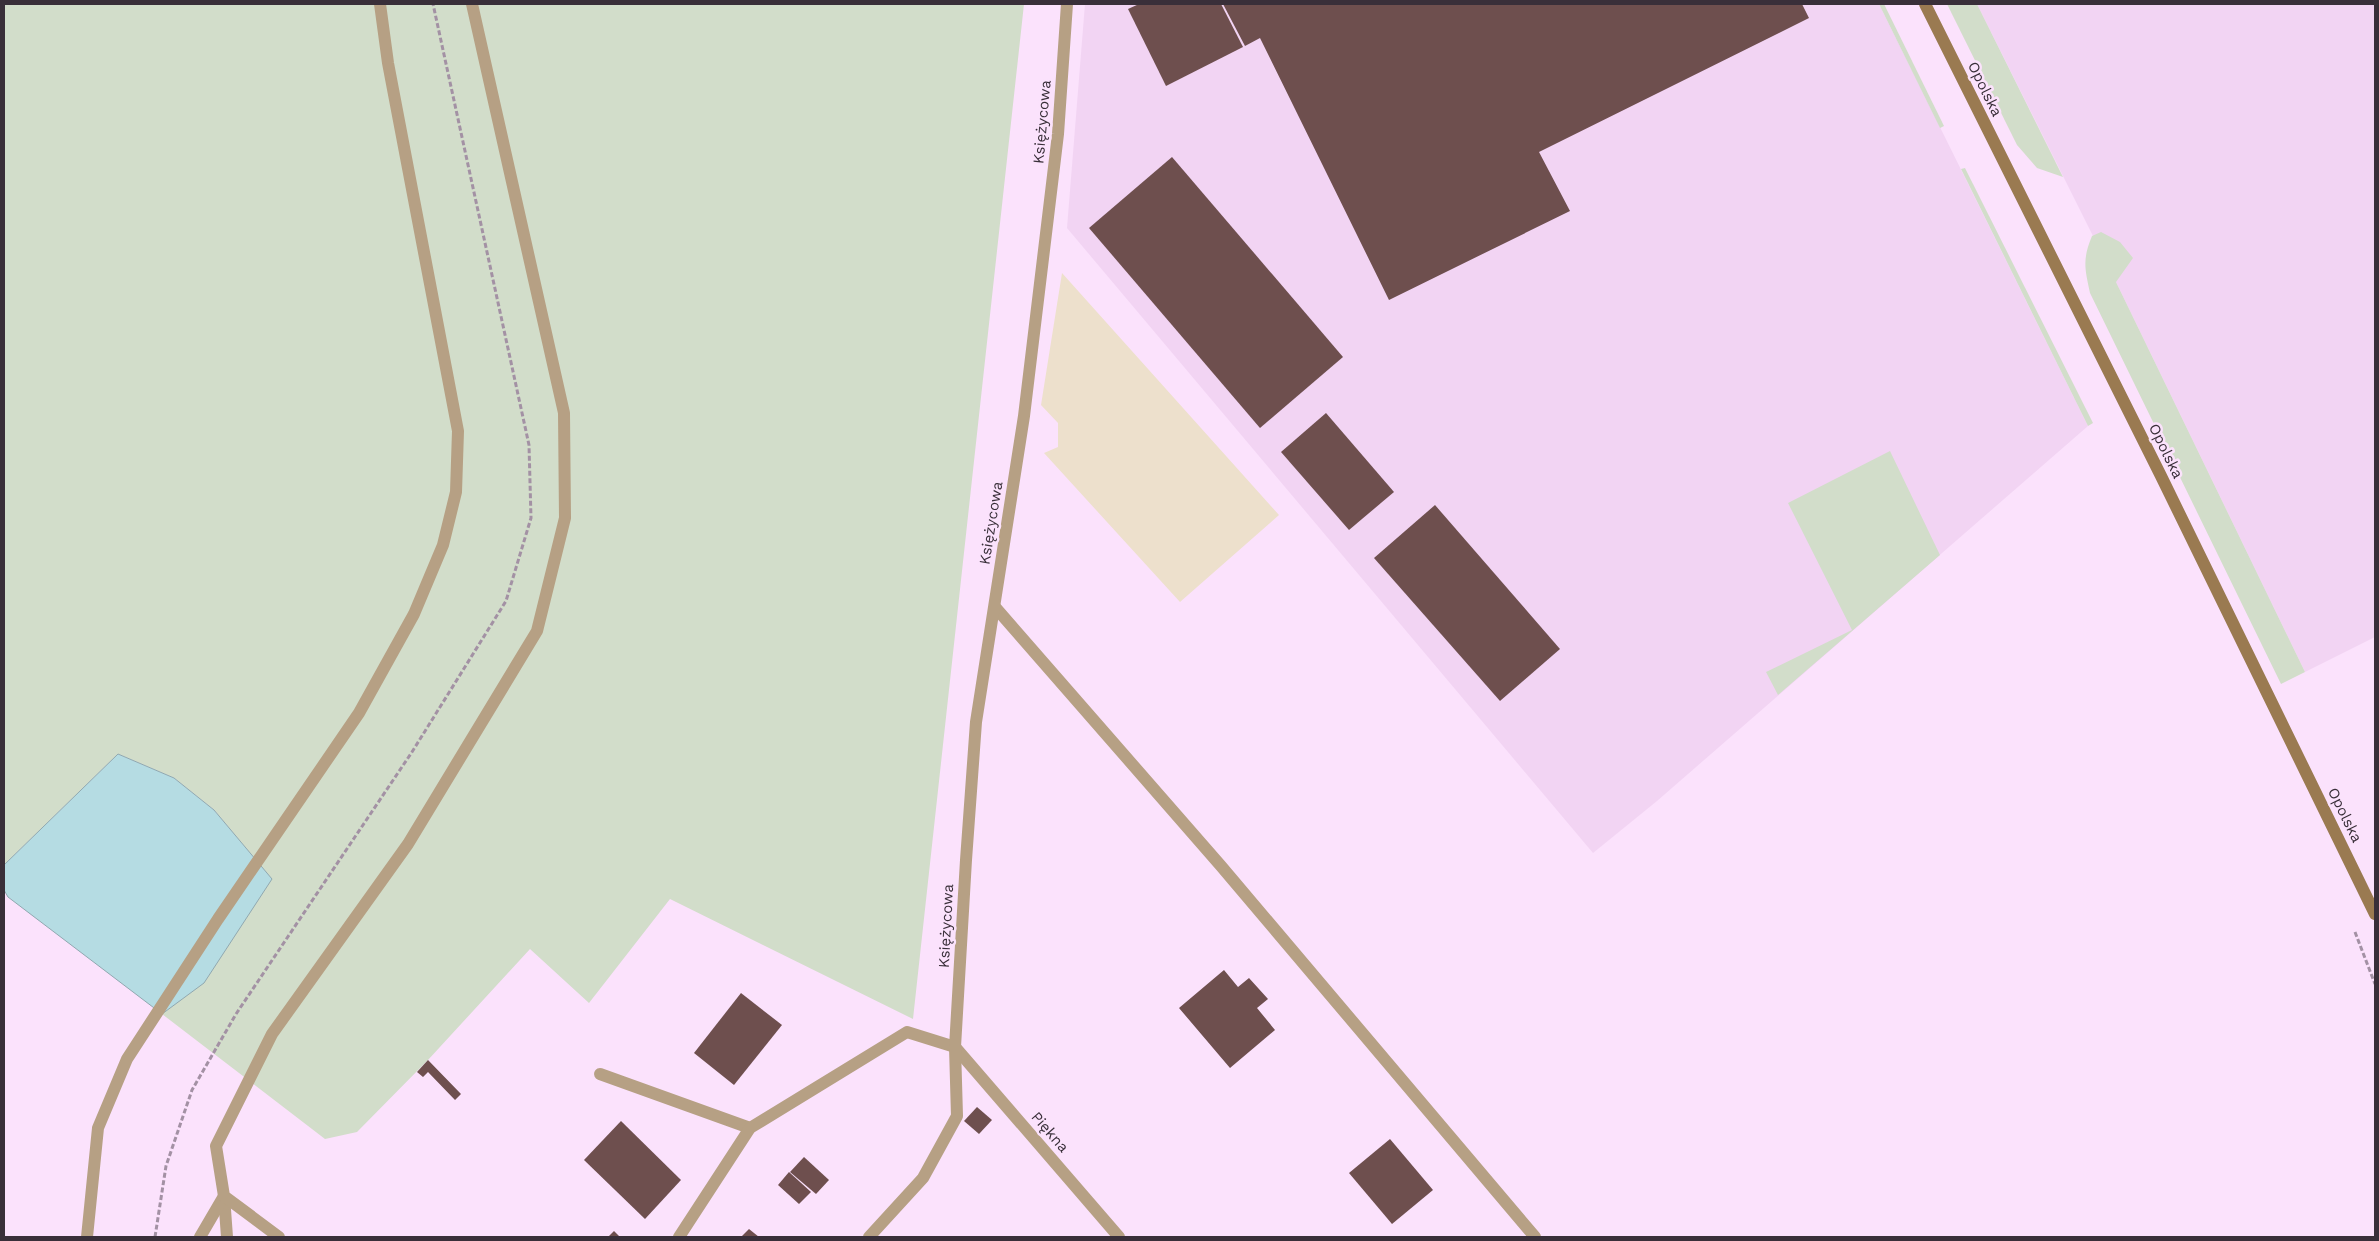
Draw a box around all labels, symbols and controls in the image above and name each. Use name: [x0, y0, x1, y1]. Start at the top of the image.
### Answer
street label: Opolska: [1964, 59, 2006, 120]
street label: Księżycowa: [1029, 79, 1055, 165]
street label: Opolska: [2145, 421, 2187, 482]
street label: Księżycowa: [976, 480, 1007, 566]
street label: Opolska: [2324, 785, 2366, 846]
street label: Księżycowa: [935, 883, 957, 968]
street label: Piękna: [1027, 1108, 1073, 1156]

